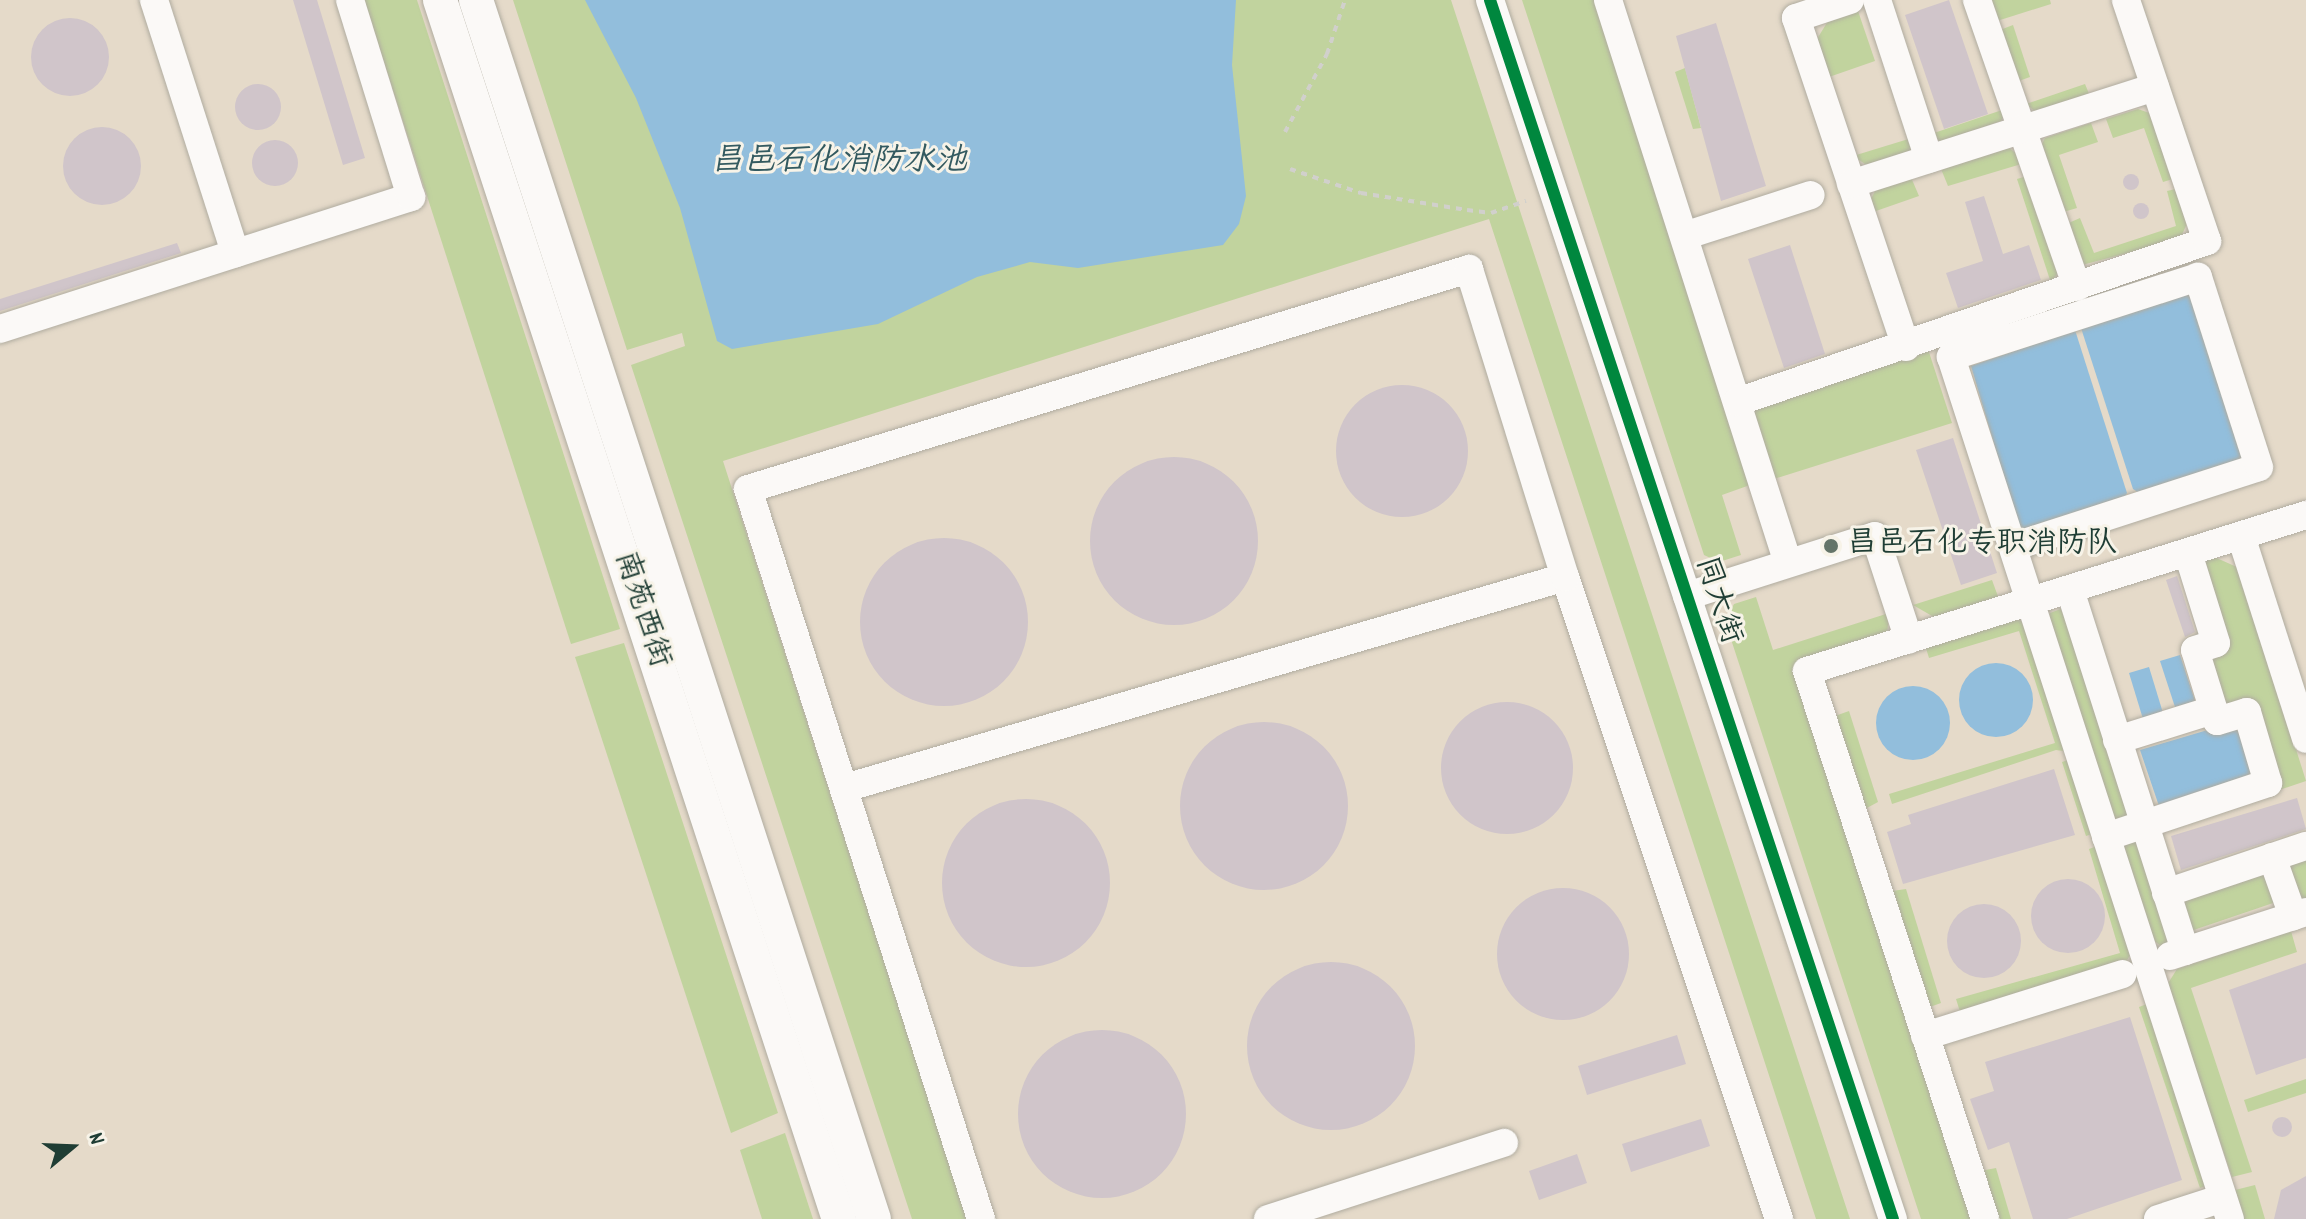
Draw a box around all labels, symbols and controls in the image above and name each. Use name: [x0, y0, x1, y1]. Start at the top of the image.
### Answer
water label: 昌邑石化消防水池: [711, 144, 967, 182]
place label: 昌邑石化专职消防队: [1847, 528, 2117, 564]
marker: 昌邑石化专职消防队: [1822, 537, 1840, 555]
street label: 南苑西街: [604, 547, 676, 673]
street label: 同大街: [1685, 553, 1747, 649]
north arrow: [32, 1107, 112, 1187]
text: N: [79, 1129, 112, 1149]

